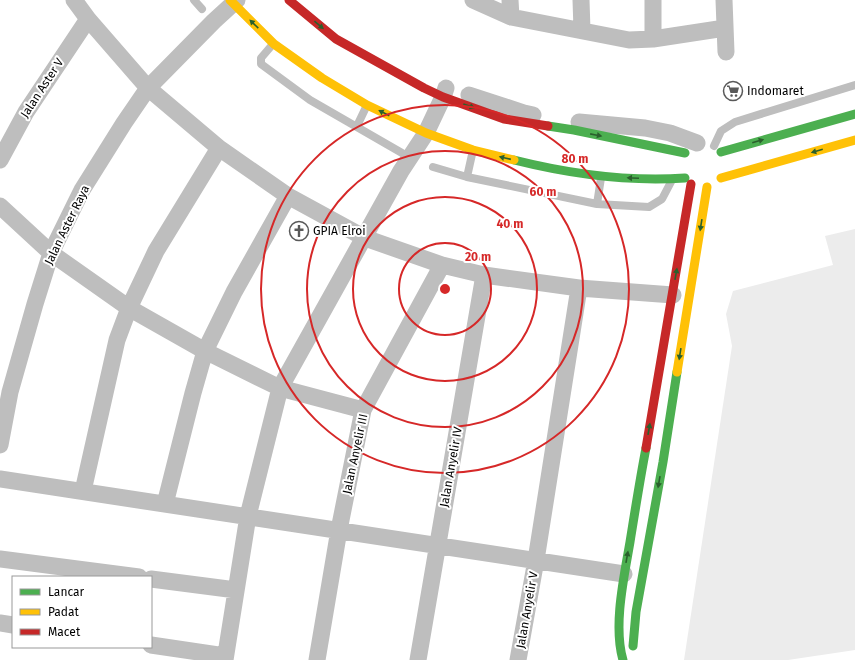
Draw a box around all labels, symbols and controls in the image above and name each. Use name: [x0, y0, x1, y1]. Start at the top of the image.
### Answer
one-way arrow: [249, 19, 259, 29]
one-way arrow: [313, 20, 324, 29]
street label: Jalan Aster V: [18, 55, 67, 120]
supermarket icon: Indomaret: [722, 80, 744, 102]
place label: Indomaret: [747, 84, 804, 98]
one-way arrow: [464, 104, 476, 110]
one-way arrow: [378, 110, 389, 116]
one-way arrow: [590, 132, 602, 138]
one-way arrow: [753, 138, 765, 144]
one-way arrow: [811, 148, 823, 154]
text: 80 m: [562, 152, 588, 166]
one-way arrow: [499, 155, 511, 161]
one-way arrow: [627, 175, 639, 182]
street label: Jalan Aster Raya: [42, 183, 92, 267]
text: 60 m: [530, 185, 556, 199]
text: 40 m: [497, 217, 523, 231]
one-way arrow: [697, 219, 703, 231]
church icon: GPIA Elroi: [288, 220, 310, 242]
place label: GPIA Elroi: [313, 224, 366, 238]
text: 20 m: [465, 250, 491, 264]
one-way arrow: [674, 268, 680, 280]
centre of rings: [438, 282, 452, 296]
one-way arrow: [677, 348, 683, 360]
street label: Jalan Anyelir III: [340, 413, 370, 495]
one-way arrow: [646, 423, 652, 435]
street label: Jalan Anyelir IV: [437, 425, 465, 508]
one-way arrow: [656, 476, 662, 488]
one-way arrow: [624, 551, 630, 564]
street label: Jalan Anyelir V: [513, 570, 541, 650]
legend: [12, 576, 152, 648]
text: Lancar: [48, 585, 85, 599]
text: Padat: [48, 605, 80, 619]
text: Macet: [48, 625, 81, 639]

